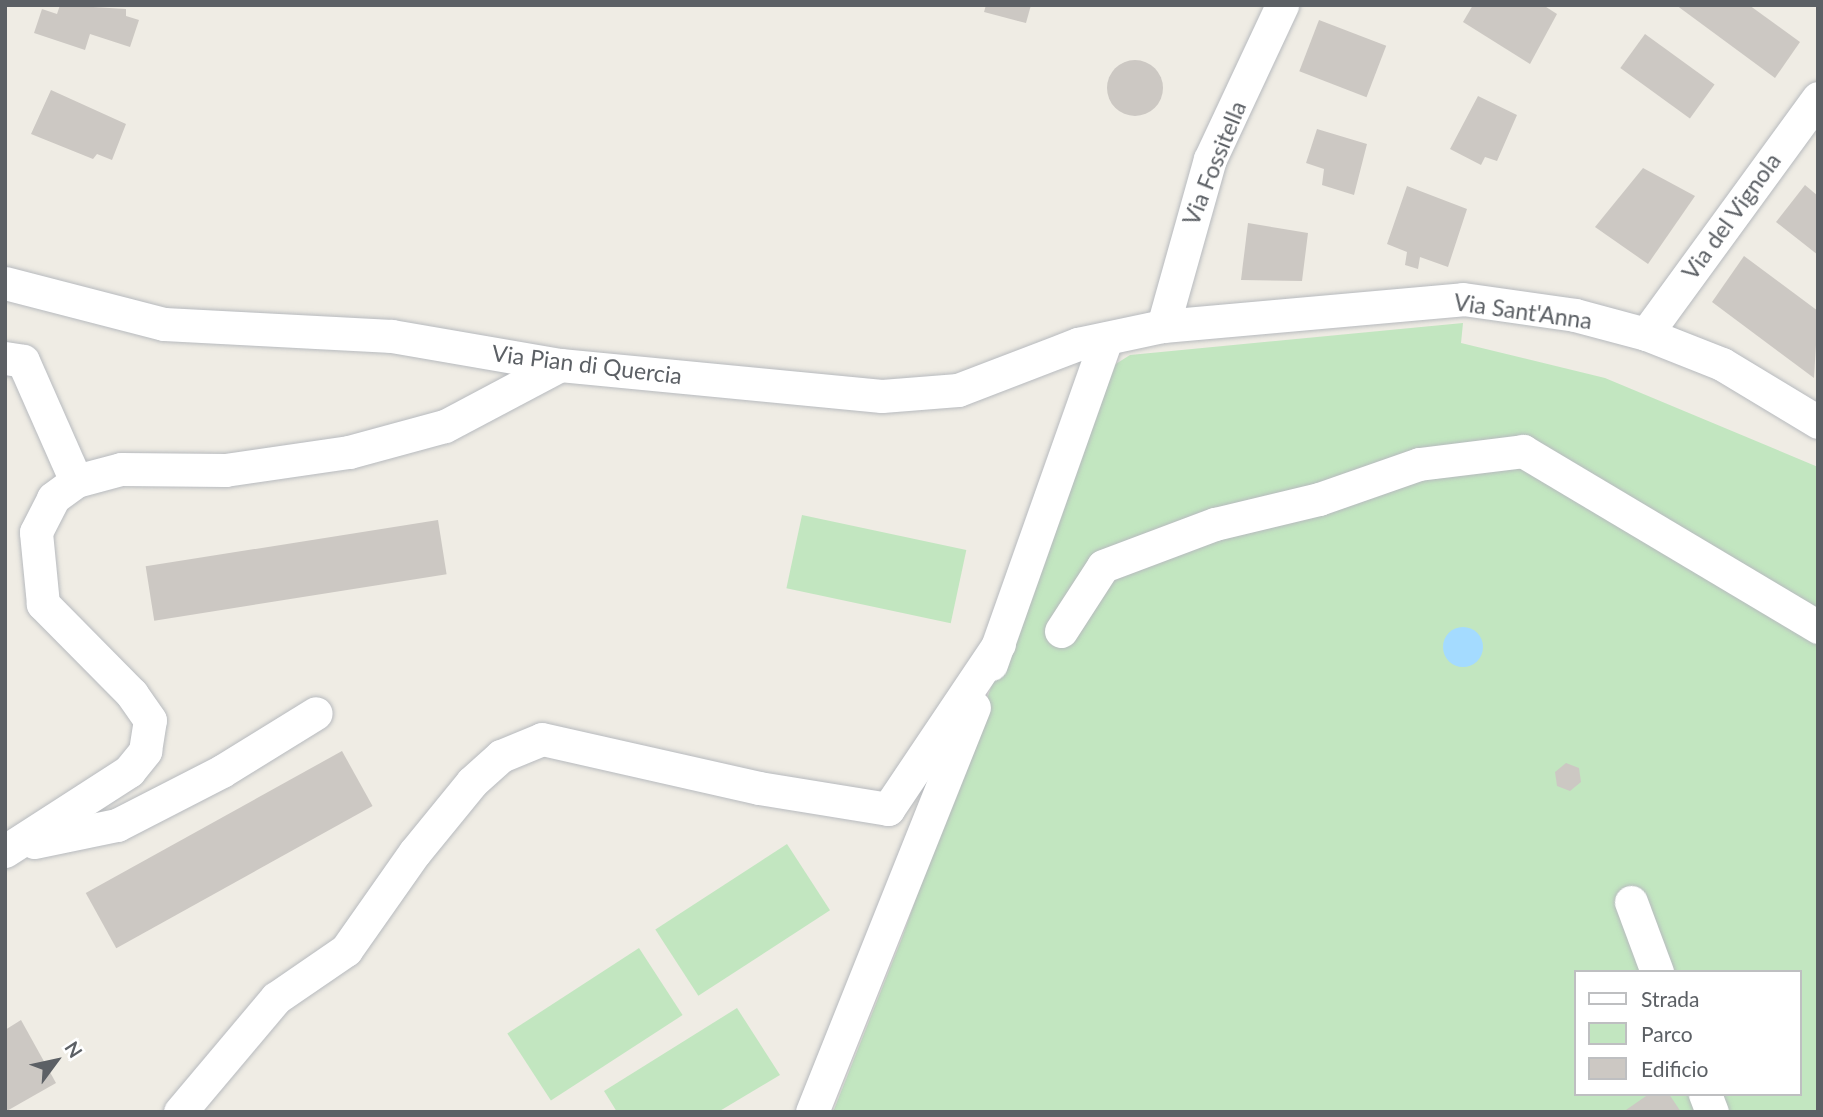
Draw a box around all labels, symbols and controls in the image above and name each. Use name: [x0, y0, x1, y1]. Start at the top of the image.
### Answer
street label: Via Fossitella: [1177, 97, 1251, 229]
street label: Via del Vignola: [1676, 147, 1786, 285]
street label: Via Sant'Anna: [1452, 288, 1594, 334]
street label: Via Pian di Quercia: [490, 339, 684, 389]
legend: [1574, 970, 1802, 1096]
text: Strada: [1641, 986, 1700, 1011]
text: Parco: [1641, 1021, 1693, 1046]
north arrow: [21, 1026, 91, 1096]
text: N: [60, 1037, 88, 1062]
text: Edificio: [1641, 1056, 1708, 1081]

